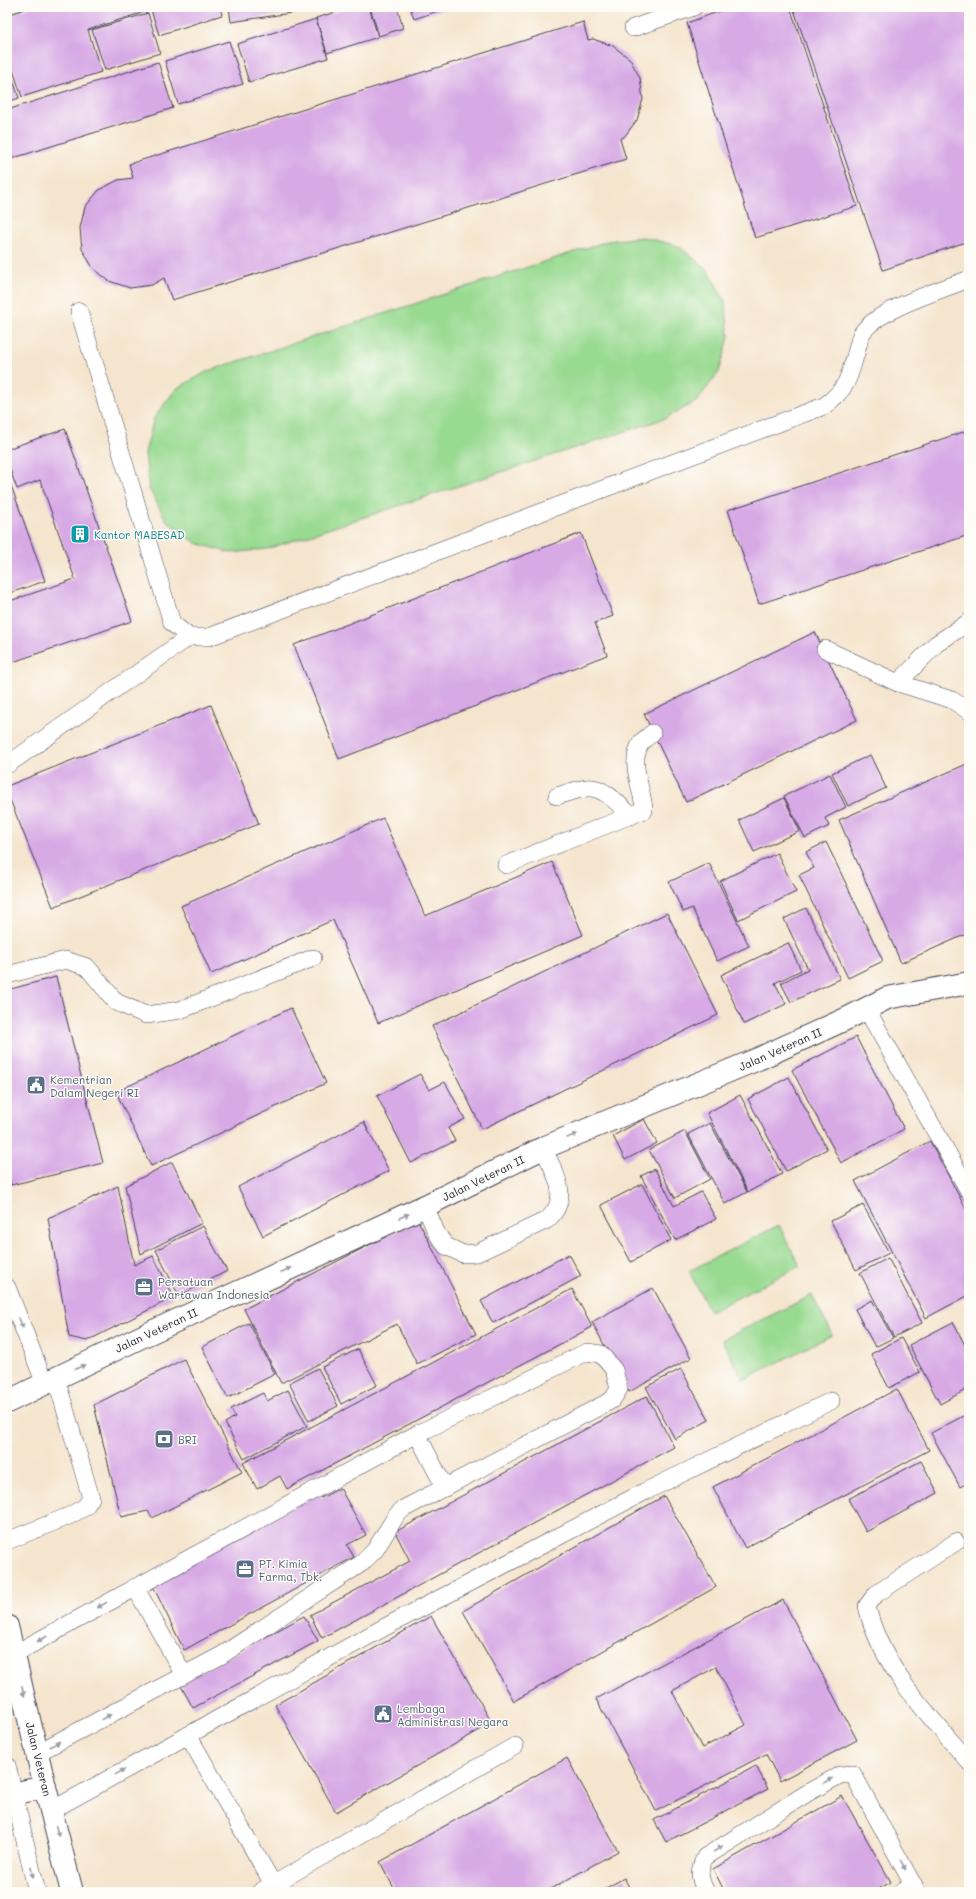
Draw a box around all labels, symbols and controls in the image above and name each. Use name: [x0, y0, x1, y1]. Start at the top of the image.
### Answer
building icon: Kantor MABESAD: [69, 523, 91, 545]
place label: Kantor MABESAD: [94, 527, 185, 542]
street label: Jalan Veteran II: [736, 1024, 824, 1074]
place label: Kementrian Dalam Negeri RI: [50, 1072, 139, 1100]
public building icon: Kementrian Dalam Negeri RI: [25, 1074, 47, 1096]
one-way arrow: [567, 1133, 578, 1139]
street label: Jalan Veteran II: [440, 1152, 527, 1204]
one-way arrow: [399, 1213, 410, 1219]
one-way arrow: [281, 1267, 292, 1273]
place label: Persatuan Wartawan Indonesia: [158, 1274, 270, 1302]
office icon: Persatuan Wartawan Indonesia: [133, 1276, 155, 1298]
street label: Jalan Veteran II: [112, 1304, 200, 1356]
one-way arrow: [19, 1318, 25, 1330]
one-way arrow: [74, 1364, 85, 1370]
bank icon: BRI: [153, 1428, 175, 1450]
place label: BRI: [178, 1432, 197, 1447]
place label: PT. Kimia Farma, Tbk.: [259, 1556, 322, 1584]
office icon: PT. Kimia Farma, Tbk.: [234, 1558, 256, 1580]
one-way arrow: [96, 1602, 108, 1609]
one-way arrow: [36, 1636, 47, 1643]
one-way arrow: [20, 1685, 26, 1697]
place label: Lembaga Administrasi Negara: [397, 1701, 509, 1729]
public building icon: Lembaga Administrasi Negara: [372, 1703, 394, 1725]
one-way arrow: [100, 1714, 112, 1720]
street label: Jalan Veteran: [23, 1720, 55, 1798]
one-way arrow: [49, 1741, 60, 1747]
one-way arrow: [114, 1769, 126, 1775]
one-way arrow: [823, 1777, 834, 1784]
one-way arrow: [54, 1825, 60, 1837]
one-way arrow: [713, 1845, 723, 1853]
one-way arrow: [899, 1859, 906, 1871]
one-way arrow: [30, 1866, 36, 1878]

